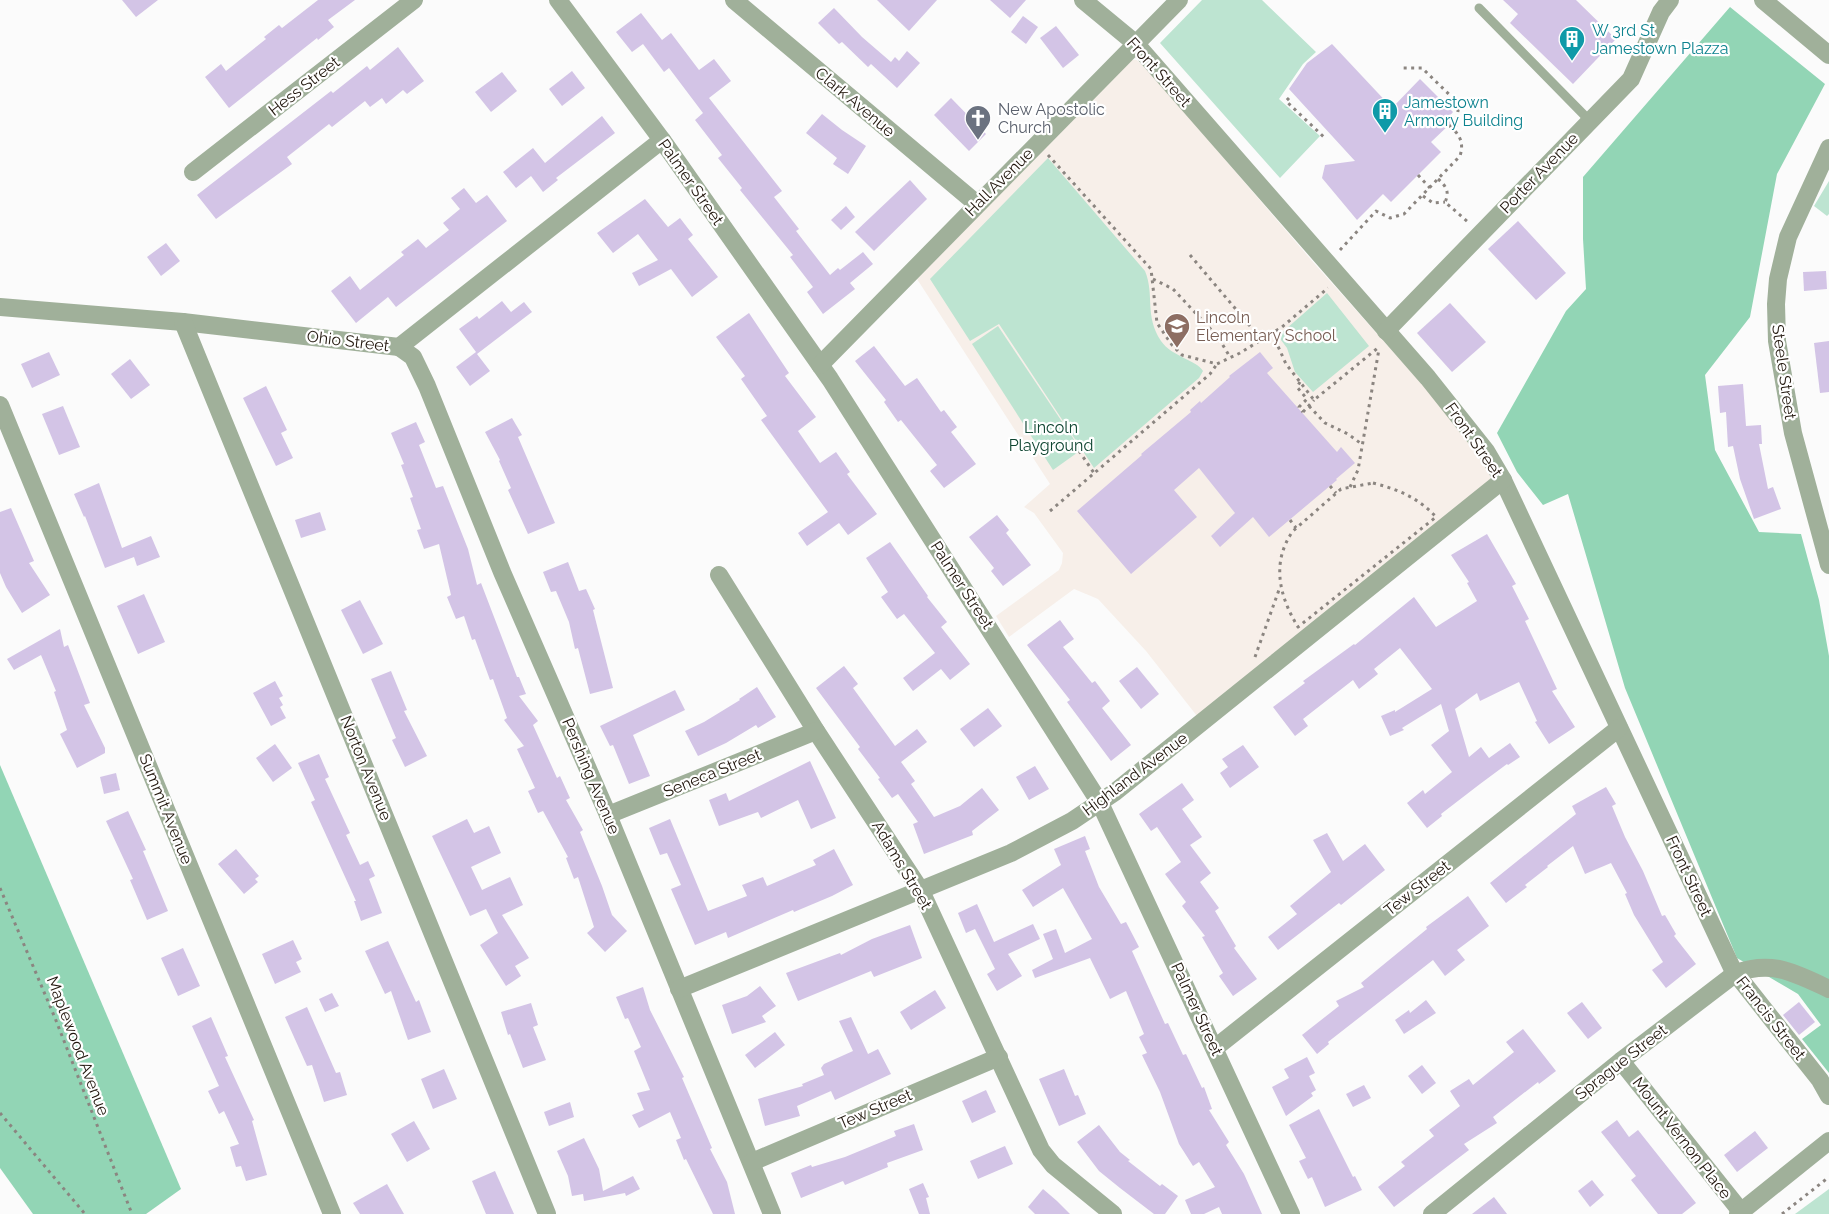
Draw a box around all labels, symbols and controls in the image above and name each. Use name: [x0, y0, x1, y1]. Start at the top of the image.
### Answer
place label: W 3rd St Jamestown Plazza: [1592, 21, 1728, 58]
building icon: W 3rd St Jamestown Plazza: [1557, 24, 1587, 62]
street label: Front Street: [1123, 33, 1196, 111]
street label: Hess Street: [265, 52, 344, 120]
street label: Clark Avenue: [811, 63, 899, 141]
place label: Jamestown Armory Building: [1404, 93, 1523, 130]
building icon: Jamestown Armory Building: [1370, 96, 1400, 134]
place label: New Apostolic Church: [998, 100, 1105, 137]
church icon: New Apostolic Church: [963, 103, 993, 141]
street label: Porter Avenue: [1496, 129, 1582, 217]
street label: Palmer Street: [654, 135, 728, 229]
street label: Hall Avenue: [961, 144, 1037, 220]
place label: Lincoln Elementary School: [1196, 308, 1337, 345]
school or university icon: Lincoln Elementary School: [1162, 311, 1192, 349]
street label: Steele Street: [1768, 323, 1800, 421]
street label: Ohio Street: [306, 327, 391, 356]
street label: Front Street: [1441, 399, 1507, 481]
park label: Lincoln Playground: [1009, 418, 1093, 455]
street label: Palmer Street: [927, 538, 998, 633]
street label: Norton Avenue: [336, 713, 396, 823]
street label: Pershing Avenue: [558, 715, 624, 837]
street label: Highland Avenue: [1079, 728, 1191, 820]
street label: Seneca Street: [660, 745, 764, 801]
street label: Summit Avenue: [135, 751, 197, 867]
street label: Adams Street: [868, 817, 936, 913]
street label: Front Street: [1662, 833, 1716, 920]
street label: Tew Street: [1380, 856, 1454, 920]
street label: Palmer Street: [1167, 959, 1227, 1059]
street label: Francis Street: [1732, 972, 1810, 1064]
street label: Maplewood Avenue: [43, 974, 113, 1118]
street label: Sprague Street: [1571, 1020, 1671, 1104]
street label: Mount Vernon Place: [1629, 1073, 1735, 1203]
street label: Tew Street: [835, 1085, 915, 1133]

